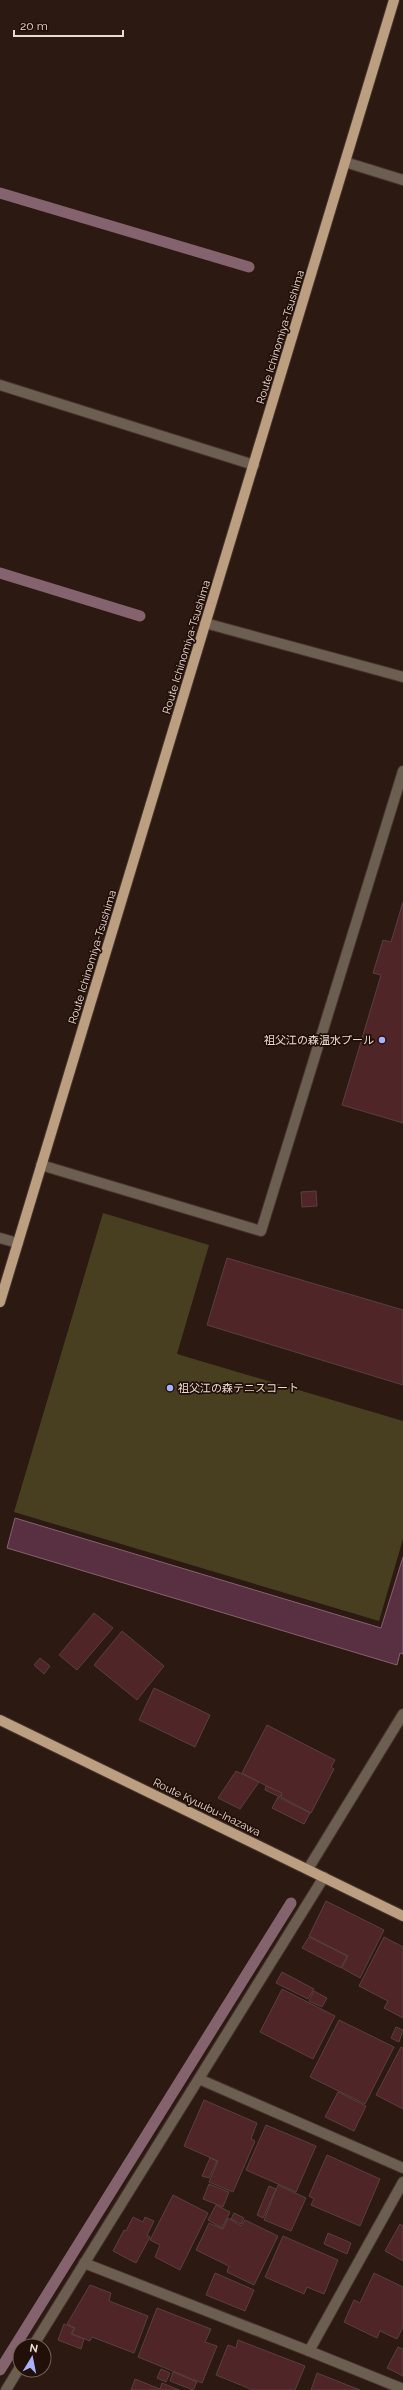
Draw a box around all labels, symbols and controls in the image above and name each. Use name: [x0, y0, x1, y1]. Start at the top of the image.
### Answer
scale bar: [14, 12, 123, 38]
text: 20 m: [20, 19, 48, 33]
street label: Route Ichinomiya-Tsushima: [254, 269, 307, 406]
street label: Route Ichinomiya-Tsushima: [160, 579, 213, 716]
street label: Route Ichinomiya-Tsushima: [66, 889, 119, 1026]
place label: 祖父江の森温水プール: [264, 1034, 374, 1047]
marker: 祖父江の森温水プール: [377, 1035, 387, 1045]
place label: 祖父江の森テニスコート: [178, 1382, 299, 1395]
marker: 祖父江の森テニスコート: [165, 1383, 175, 1393]
street label: Route Kyuubu-Inazawa: [151, 1776, 263, 1839]
north arrow: [12, 2338, 52, 2378]
text: N: [28, 2342, 39, 2356]

